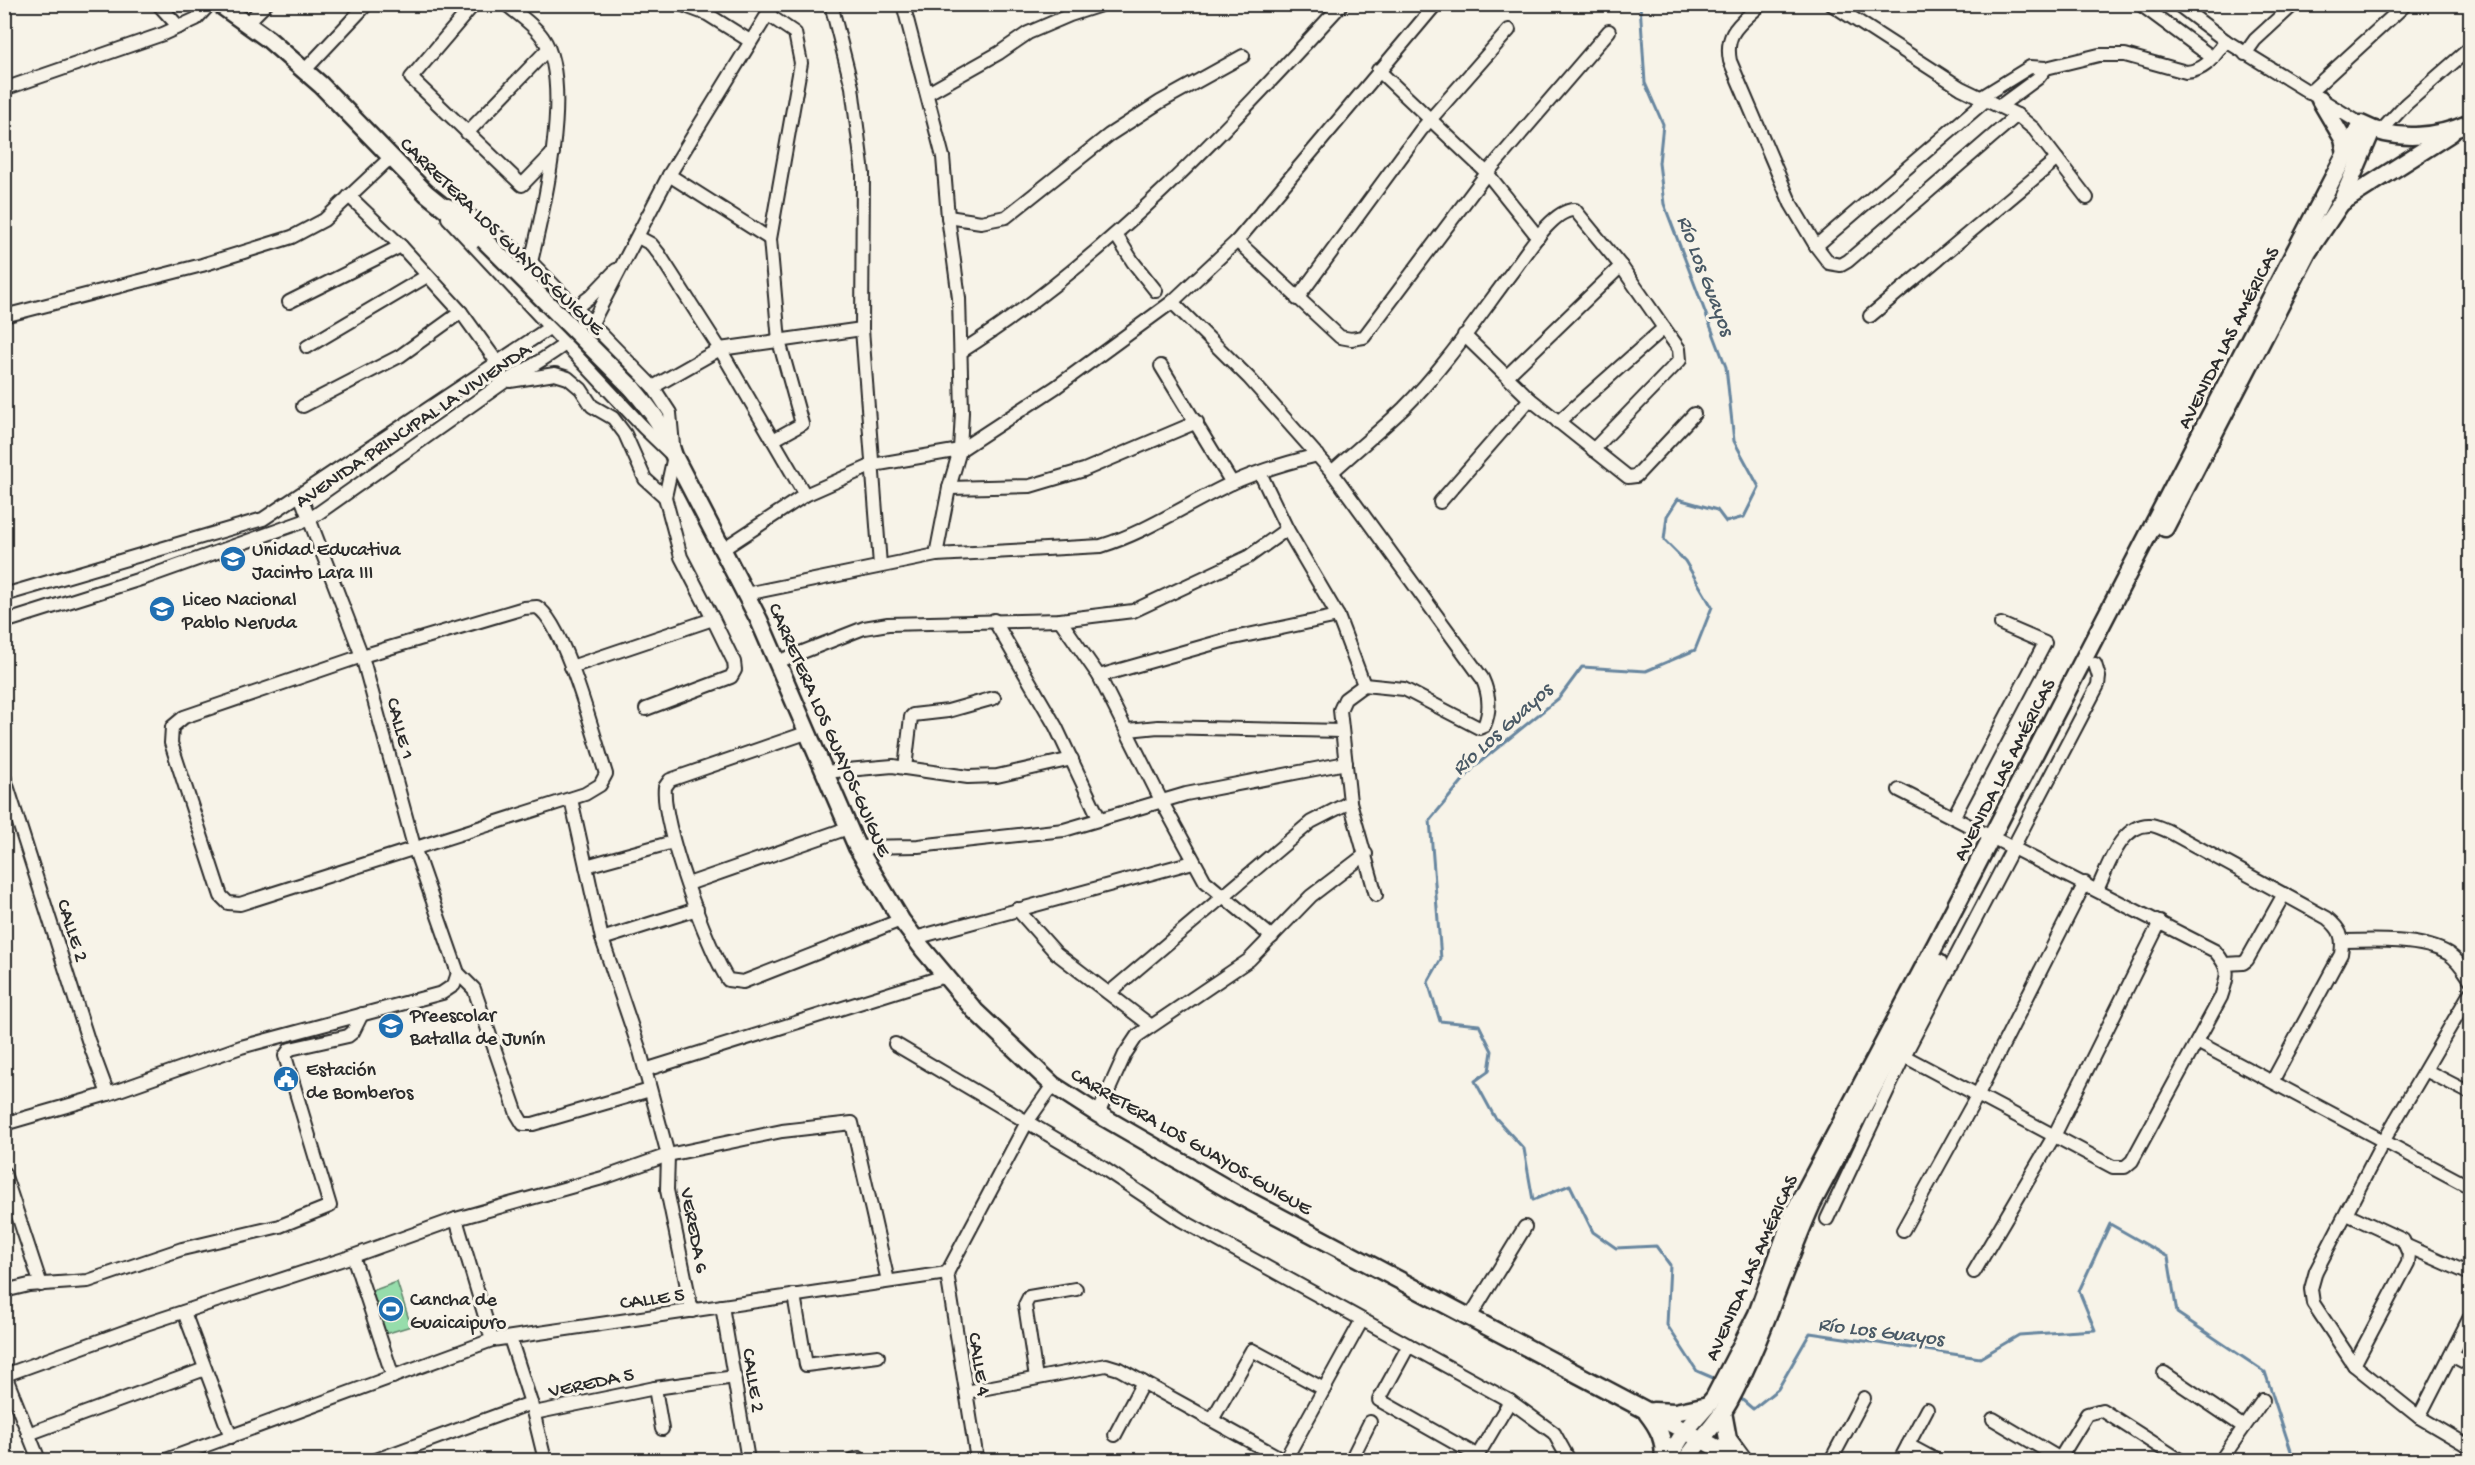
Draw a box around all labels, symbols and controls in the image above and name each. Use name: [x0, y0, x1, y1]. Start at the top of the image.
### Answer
street label: CARRETERA LOS GUAYOS-GUIGUE: [394, 134, 609, 342]
water label: Río Los Guayos: [1669, 213, 1739, 342]
street label: AVENIDA LAS AMÉRICAS: [2173, 243, 2286, 433]
street label: AVENIDA PRINCIPAL LA VIVIENDA: [292, 339, 537, 514]
place label: Unidad Educativa Jacinto Lara III: [252, 540, 401, 586]
school or university icon: Unidad Educativa Jacinto Lara III: [218, 544, 248, 574]
place label: Liceo Nacional Pablo Neruda: [181, 590, 298, 636]
school or university icon: Liceo Nacional Pablo Neruda: [147, 594, 177, 624]
street label: CARRETERA LOS GUAYOS-GUIGUE: [761, 600, 895, 862]
street label: AVENIDA LAS AMÉRICAS: [1949, 675, 2062, 865]
water label: Río Los Guayos: [1448, 677, 1560, 782]
street label: CALLE 1: [379, 696, 418, 762]
street label: CALLE 2: [50, 897, 92, 965]
place label: Preescolar Batalla de Junín: [409, 1006, 546, 1052]
school or university icon: Preescolar Batalla de Junín: [376, 1011, 406, 1041]
place label: Estación de Bomberos: [306, 1060, 414, 1106]
public building icon: Estación de Bomberos: [271, 1064, 301, 1094]
street label: CARRETERA LOS GUAYOS-GUIGUE: [1065, 1064, 1316, 1223]
street label: AVENIDA LAS AMÉRICAS: [1701, 1171, 1805, 1365]
street label: VEREDA 6: [673, 1185, 712, 1276]
street label: CALLE 5: [619, 1285, 686, 1316]
place label: Cancha de Guaicaipuro: [410, 1290, 506, 1336]
sports icon: Cancha de Guaicaipuro: [376, 1294, 406, 1324]
water label: Río Los Guayos: [1816, 1313, 1947, 1354]
street label: CALLE 4: [961, 1331, 994, 1398]
street label: CALLE 2: [735, 1347, 768, 1414]
street label: VEREDA 5: [546, 1364, 636, 1405]

